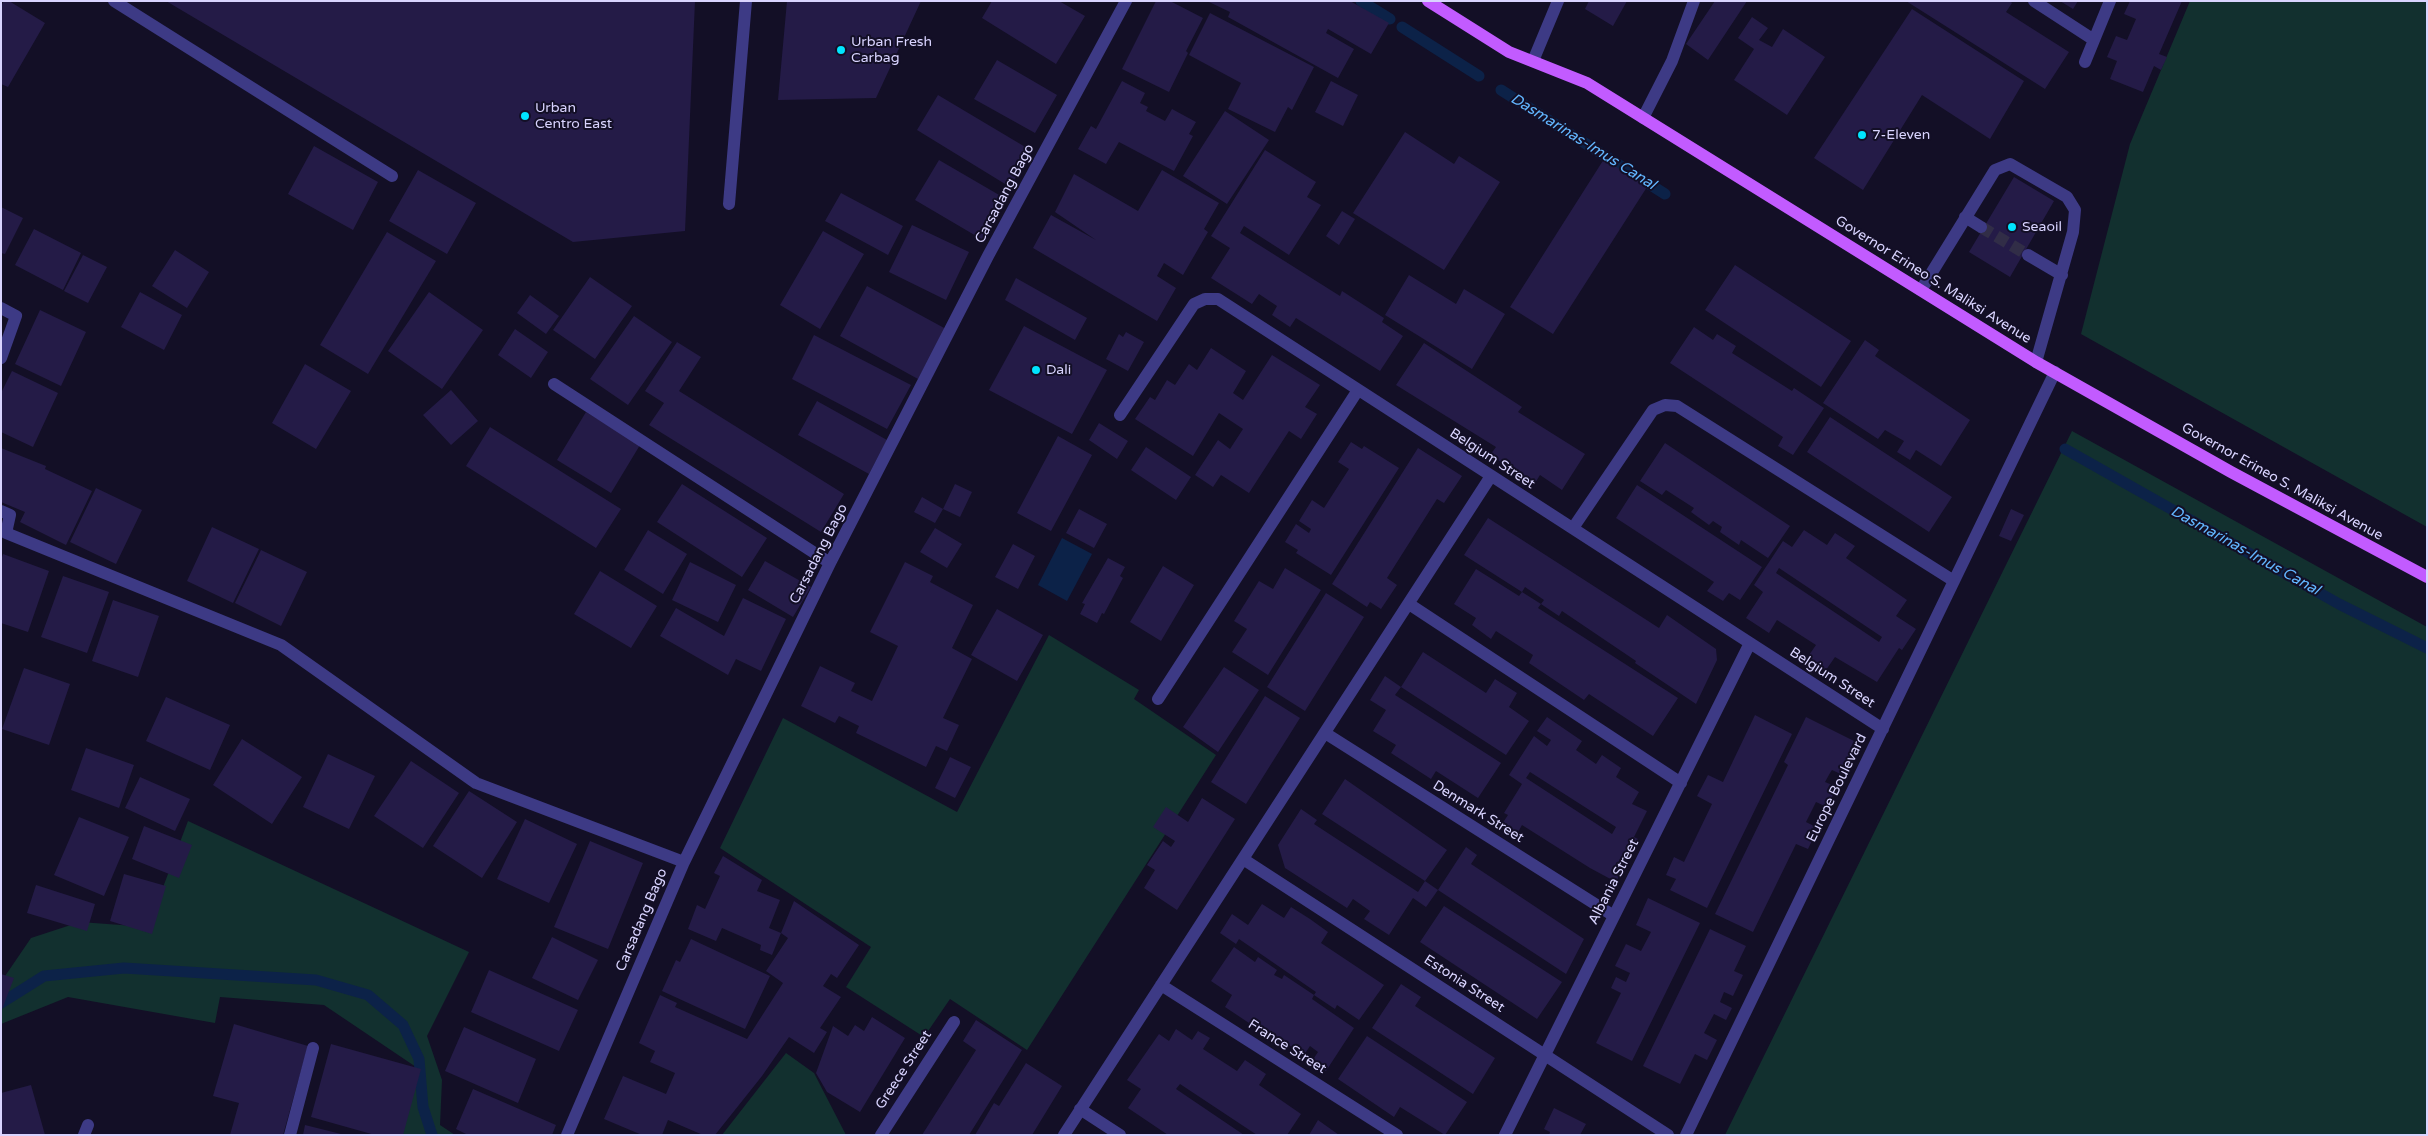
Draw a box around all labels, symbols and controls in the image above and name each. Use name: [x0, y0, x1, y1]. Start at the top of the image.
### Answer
place label: Urban Fresh Carbag: [851, 34, 932, 66]
marker: Urban Fresh Carbag: [835, 44, 847, 56]
water label: Dasmarinas-Imus Canal: [1507, 90, 1659, 194]
place label: Urban Centro East: [535, 100, 612, 132]
marker: Urban Centro East: [519, 110, 531, 122]
place label: 7-Eleven: [1872, 127, 1930, 143]
marker: 7-Eleven: [1856, 129, 1868, 141]
street label: Carsadang Bago: [972, 141, 1038, 247]
street label: Governor Erineo S. Maliksi Avenue: [1832, 213, 2034, 347]
place label: Seaoil: [2022, 219, 2062, 235]
marker: Seaoil: [2006, 221, 2018, 233]
place label: Dali: [1046, 362, 1071, 378]
marker: Dali: [1030, 364, 1042, 376]
street label: Governor Erineo S. Maliksi Avenue: [2178, 419, 2386, 545]
street label: Belgium Street: [1446, 425, 1538, 493]
street label: Carsadang Bago: [787, 501, 851, 607]
water label: Dasmarinas-Imus Canal: [2167, 503, 2323, 599]
street label: Belgium Street: [1786, 644, 1878, 712]
street label: Europe Boulevard: [1803, 731, 1871, 845]
street label: Denmark Street: [1429, 777, 1527, 847]
street label: Albania Street: [1585, 836, 1643, 928]
street label: Carsadang Bago: [613, 866, 671, 974]
street label: Estonia Street: [1421, 952, 1507, 1016]
street label: France Street: [1245, 1016, 1329, 1078]
street label: Greece Street: [872, 1027, 936, 1113]

